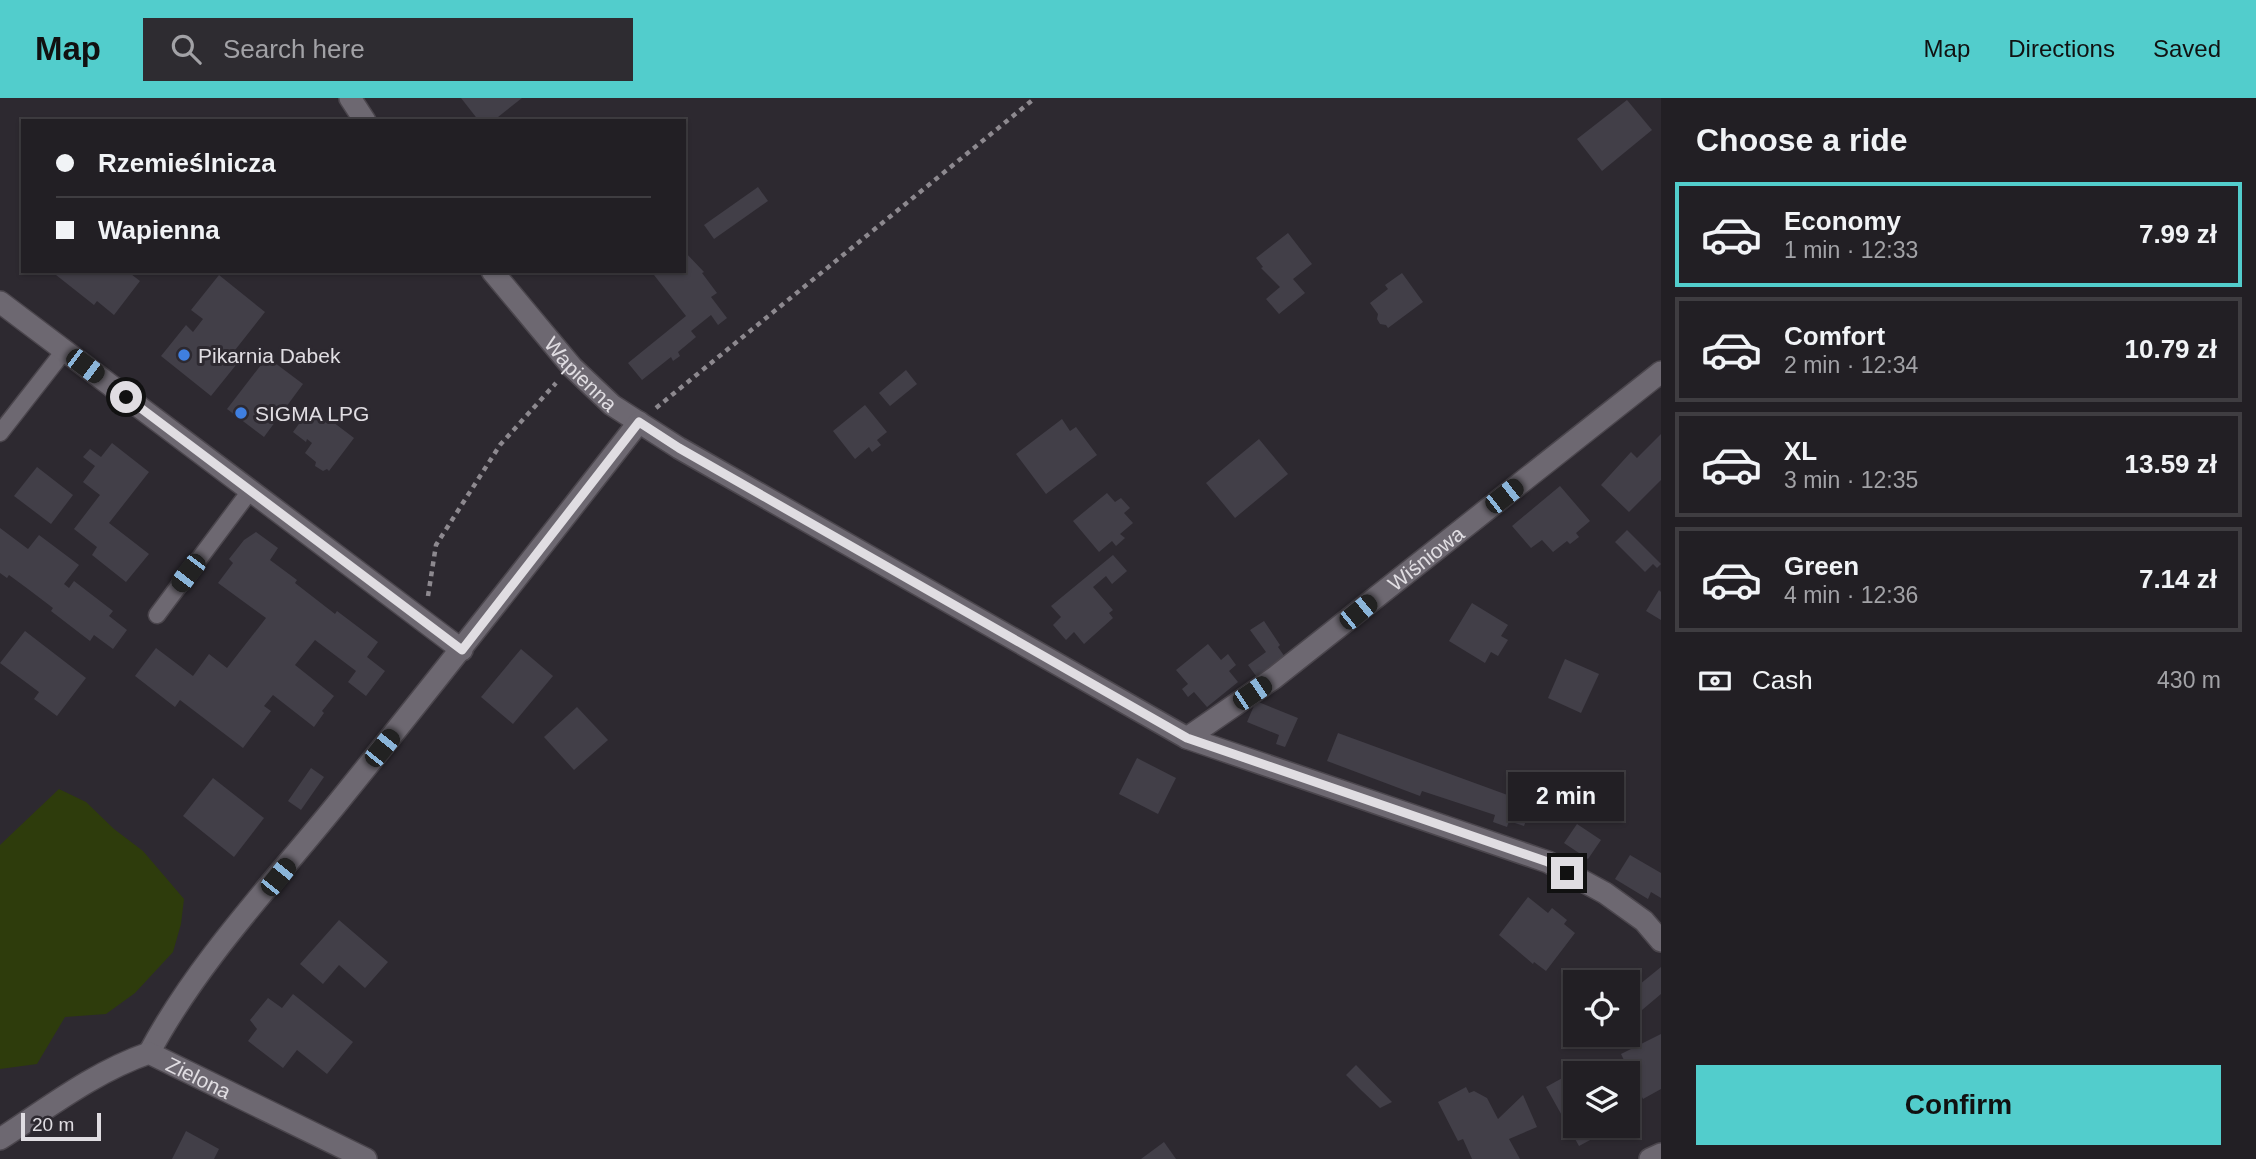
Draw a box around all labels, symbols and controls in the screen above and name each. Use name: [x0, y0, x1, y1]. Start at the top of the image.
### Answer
search box: [143, 18, 633, 81]
text: Map: [35, 30, 101, 67]
icon: search: [167, 30, 205, 68]
text: Search here: [223, 34, 365, 64]
text: Map: [1924, 35, 1970, 62]
text: Directions: [2008, 35, 2115, 62]
text: Saved: [2153, 35, 2221, 62]
text: Choose a ride: [1696, 122, 1908, 158]
text: Rzemieślnicza: [98, 148, 276, 178]
icon: car: [1700, 203, 1763, 266]
text: Economy: [1784, 206, 1901, 236]
text: Wapienna: [98, 215, 220, 245]
text: 7.99 zł: [2139, 219, 2217, 249]
text: 1 min · 12:33: [1784, 237, 1918, 263]
icon: car: [1700, 318, 1763, 381]
text: Comfort: [1784, 321, 1885, 351]
street label: Wapienna: [540, 332, 622, 415]
text: 10.79 zł: [2124, 334, 2217, 364]
place label: Pikarnia Dabek: [198, 344, 341, 367]
car: [62, 345, 109, 387]
marker: Pikarnia Dabek: [176, 347, 192, 363]
text: 2 min · 12:34: [1784, 352, 1918, 378]
route start: [110, 381, 142, 413]
place label: SIGMA LPG: [255, 402, 369, 425]
marker: SIGMA LPG: [233, 405, 249, 421]
icon: car: [1700, 433, 1763, 496]
text: XL: [1784, 436, 1817, 466]
text: 13.59 zł: [2124, 449, 2217, 479]
text: 3 min · 12:35: [1784, 467, 1918, 493]
car: [1481, 475, 1528, 517]
street label: Wiśniowa: [1383, 521, 1468, 595]
icon: car: [1700, 548, 1763, 611]
car: [167, 550, 210, 596]
text: Green: [1784, 551, 1859, 581]
text: 7.14 zł: [2139, 564, 2217, 594]
text: 4 min · 12:36: [1784, 582, 1918, 608]
car: [1336, 591, 1381, 633]
icon: cash: [1696, 662, 1734, 700]
text: Cash: [1752, 665, 1813, 695]
text: 430 m: [2157, 667, 2221, 693]
car: [1229, 673, 1276, 713]
car: [361, 725, 404, 771]
callout: 2 min: [1509, 772, 1625, 820]
text: 2 min: [1536, 783, 1596, 809]
car: [257, 854, 300, 900]
route end: [1551, 857, 1583, 889]
map controls: [1563, 970, 1640, 1138]
button: locate: [1563, 970, 1640, 1047]
street label: Zielona: [163, 1052, 235, 1103]
button: layers: [1563, 1061, 1640, 1138]
button: Confirm: [1696, 1065, 2221, 1145]
scale bar: [21, 1110, 102, 1142]
text: 20 m: [32, 1114, 74, 1135]

